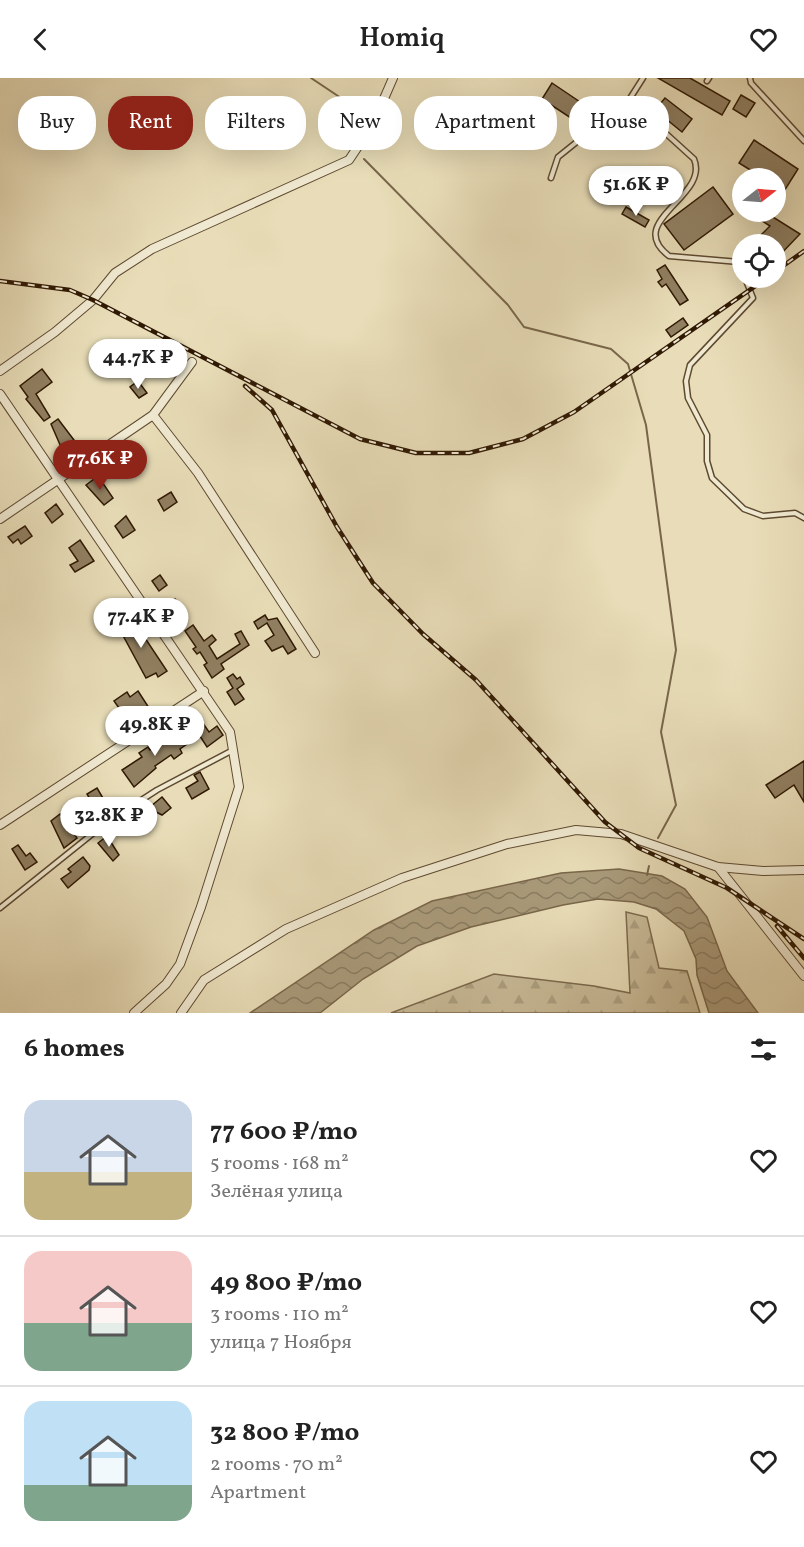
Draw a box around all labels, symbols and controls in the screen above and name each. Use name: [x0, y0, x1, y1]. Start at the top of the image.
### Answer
text: Homiq: [359, 20, 445, 58]
icon: back: [24, 23, 57, 56]
icon: heart: [747, 23, 780, 56]
chip: Buy: [18, 96, 96, 150]
chip: Rent: [108, 96, 193, 150]
chip: Filters: [205, 96, 306, 150]
chip: New: [318, 96, 402, 150]
chip: Apartment: [414, 96, 557, 150]
chip: House: [569, 96, 669, 150]
pin: 51.6K ₽: [581, 166, 691, 217]
north arrow: [732, 168, 786, 222]
map controls: [732, 168, 786, 288]
text: 51.6K ₽: [603, 171, 669, 199]
button: locate: [732, 234, 786, 288]
pin: 44.7K ₽: [83, 339, 193, 390]
text: 44.7K ₽: [102, 344, 174, 372]
pin: 77.6K ₽: [45, 440, 155, 491]
text: 77.6K ₽: [67, 445, 133, 473]
pin: 77.4K ₽: [86, 598, 196, 649]
text: 77.4K ₽: [107, 603, 175, 631]
pin: 49.8K ₽: [100, 706, 210, 757]
text: 49.8K ₽: [119, 711, 191, 739]
pin: 32.8K ₽: [54, 797, 164, 848]
text: 32.8K ₽: [74, 802, 144, 830]
text: 6 homes: [24, 1031, 125, 1067]
icon: filters: [747, 1033, 780, 1066]
text: 77 600 ₽/mo: [210, 1114, 358, 1150]
icon: home: [72, 1124, 144, 1196]
icon: heart: [747, 1144, 780, 1177]
text: 5 rooms · 168 m²: [210, 1150, 349, 1178]
text: Зелёная улица: [210, 1178, 343, 1206]
text: 49 800 ₽/mo: [210, 1265, 362, 1301]
icon: home: [72, 1275, 144, 1347]
icon: heart: [747, 1295, 780, 1328]
text: 3 rooms · 110 m²: [210, 1301, 349, 1329]
text: улица 7 Ноября: [210, 1329, 352, 1357]
text: 32 800 ₽/mo: [210, 1415, 360, 1451]
icon: home: [72, 1425, 144, 1497]
icon: heart: [747, 1445, 780, 1478]
text: 2 rooms · 70 m²: [210, 1451, 343, 1479]
text: Apartment: [210, 1479, 306, 1507]

